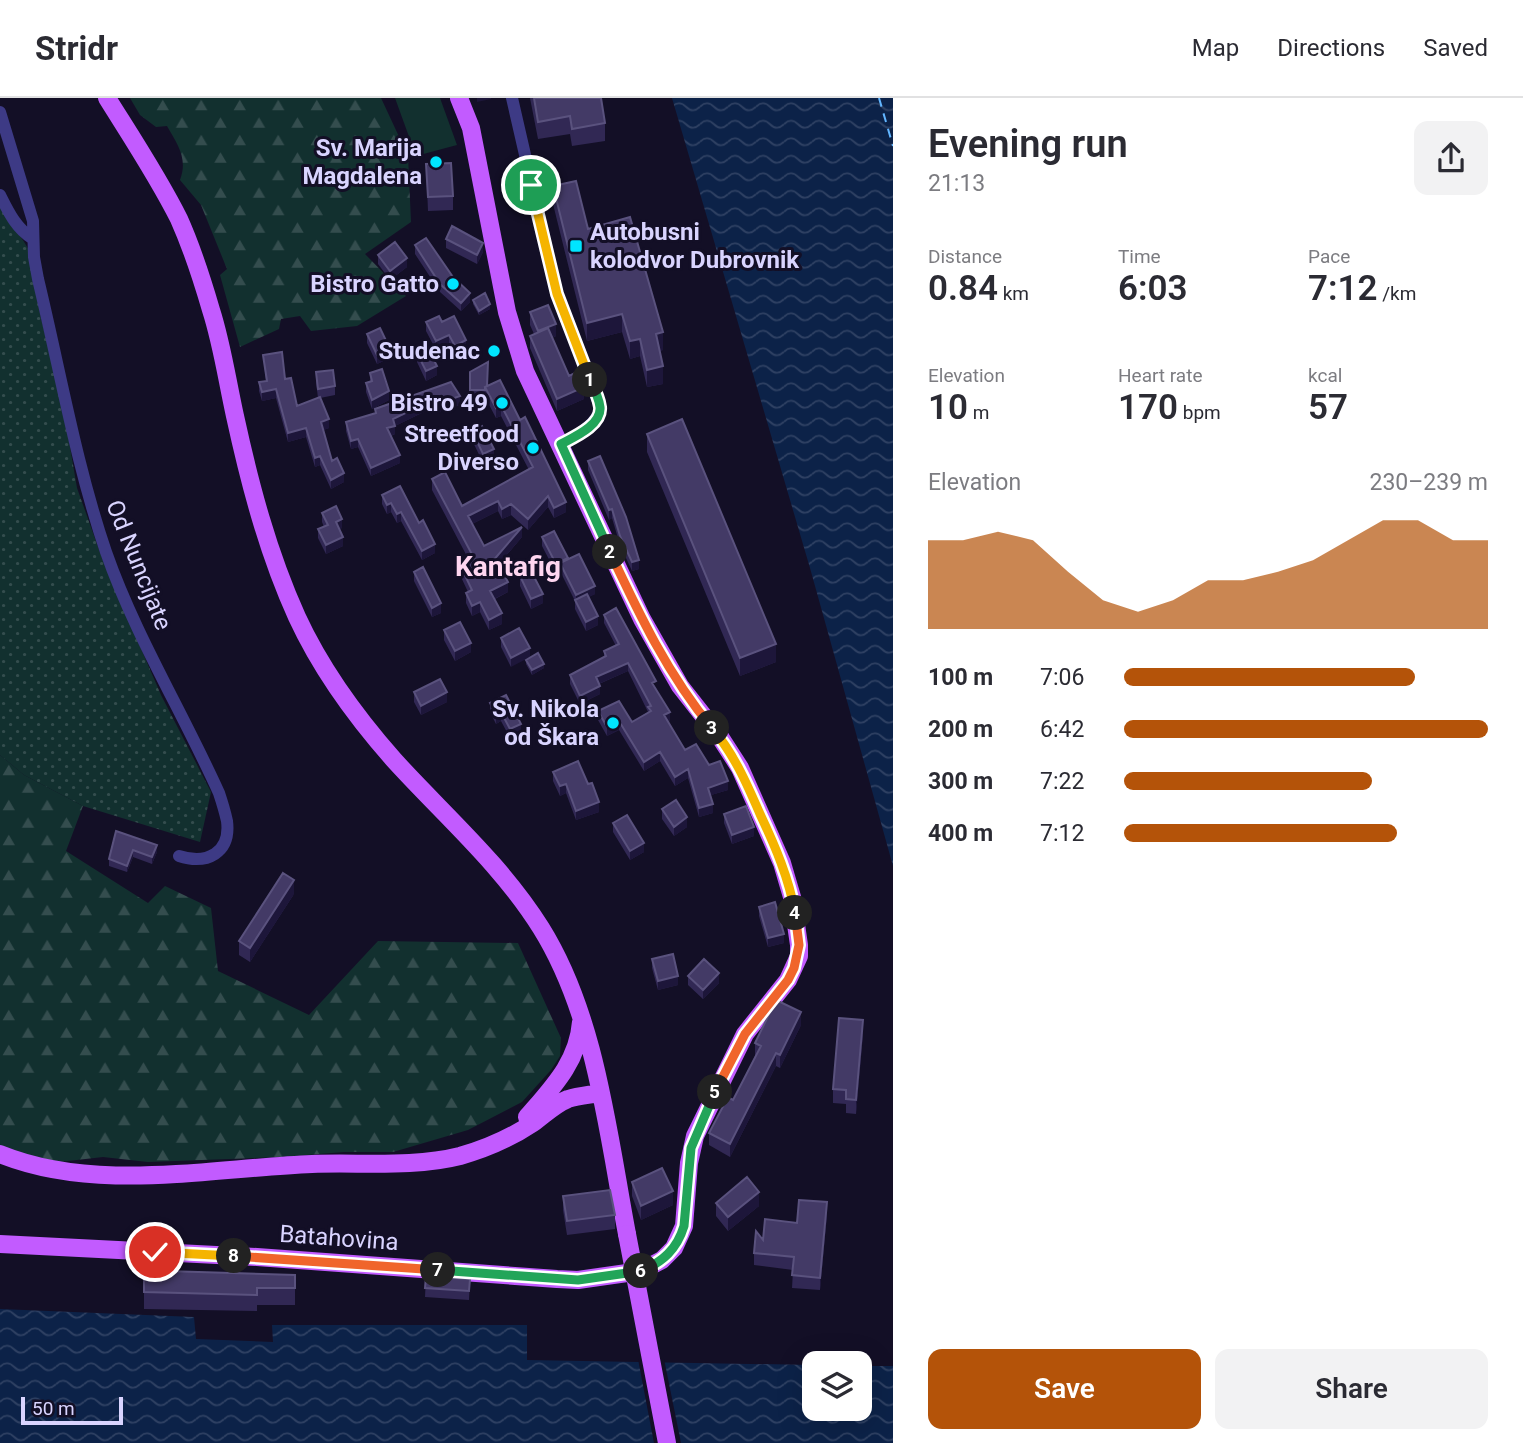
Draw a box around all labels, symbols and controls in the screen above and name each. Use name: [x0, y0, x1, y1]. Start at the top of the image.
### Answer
text: Stridr: [35, 29, 118, 68]
text: Map: [1192, 34, 1239, 62]
text: Directions: [1277, 34, 1385, 62]
text: Saved: [1423, 34, 1488, 62]
button: share: [1414, 121, 1488, 195]
text: Evening run: [928, 122, 1128, 166]
place label: Sv. Marija Magdalena: [302, 134, 422, 190]
marker: Sv. Marija Magdalena: [428, 154, 444, 170]
pin: [501, 155, 561, 215]
icon: arrive: [512, 166, 550, 204]
text: 21:13: [928, 170, 985, 197]
place label: Autobusni kolodvor Dubrovnik: [590, 218, 800, 274]
marker: Autobusni kolodvor Dubrovnik: [568, 238, 584, 254]
text: Distance: [928, 245, 1002, 268]
text: Time: [1118, 245, 1161, 268]
text: Pace: [1308, 245, 1350, 268]
text: 0.84: [928, 268, 998, 309]
text: 6:03: [1118, 268, 1188, 309]
text: 7:12: [1308, 268, 1378, 309]
place label: Bistro Gatto: [310, 270, 439, 298]
marker: Bistro Gatto: [445, 276, 461, 292]
text: km: [998, 282, 1029, 305]
text: /km: [1378, 282, 1416, 305]
place label: Studenac: [378, 337, 480, 365]
marker: Studenac: [486, 343, 502, 359]
pin: 1: [572, 362, 608, 398]
text: Elevation: [928, 364, 1005, 387]
text: Heart rate: [1118, 364, 1203, 387]
text: kcal: [1308, 364, 1342, 387]
text: 1: [584, 368, 595, 391]
text: 10: [928, 387, 968, 428]
text: 170: [1118, 387, 1178, 428]
text: 57: [1308, 387, 1348, 428]
place label: Bistro 49: [390, 389, 488, 417]
marker: Bistro 49: [494, 395, 510, 411]
text: m: [968, 401, 989, 424]
text: bpm: [1178, 401, 1221, 424]
place label: Streetfood Diverso: [404, 420, 519, 476]
marker: Streetfood Diverso: [525, 440, 541, 456]
text: Elevation: [928, 469, 1021, 496]
text: 230–239 m: [1369, 469, 1488, 496]
street label: Od Nuncijate: [100, 496, 178, 634]
pin: 2: [592, 534, 628, 570]
text: 2: [604, 540, 615, 563]
district label: Kantafig: [455, 550, 561, 583]
text: 100 m: [928, 664, 993, 691]
text: 7:06: [1040, 664, 1084, 691]
place label: Sv. Nikola od Škara: [492, 695, 599, 751]
pin: 3: [694, 710, 730, 746]
marker: Sv. Nikola od Škara: [605, 715, 621, 731]
text: 3: [706, 716, 717, 739]
text: 200 m: [928, 716, 993, 743]
text: 6:42: [1040, 716, 1084, 743]
text: 300 m: [928, 768, 993, 795]
text: 7:22: [1040, 768, 1084, 795]
text: 400 m: [928, 820, 993, 847]
text: 7:12: [1040, 820, 1084, 847]
pin: 4: [778, 896, 812, 930]
text: 4: [789, 901, 800, 924]
pin: 5: [698, 1074, 732, 1110]
text: 5: [709, 1080, 720, 1103]
street label: Batahovina: [278, 1220, 400, 1256]
pin: [125, 1222, 185, 1282]
icon: check: [136, 1233, 174, 1271]
pin: 8: [216, 1238, 252, 1274]
text: 8: [228, 1244, 239, 1267]
pin: 7: [420, 1252, 456, 1288]
pin: 6: [624, 1254, 658, 1288]
text: 7: [432, 1258, 443, 1281]
text: 6: [635, 1259, 646, 1282]
button: Save: [928, 1349, 1201, 1429]
button: Share: [1215, 1349, 1488, 1429]
map controls: [802, 1351, 872, 1421]
button: layers: [802, 1351, 872, 1421]
scale bar: [21, 1394, 122, 1426]
text: 50 m: [32, 1397, 75, 1420]

